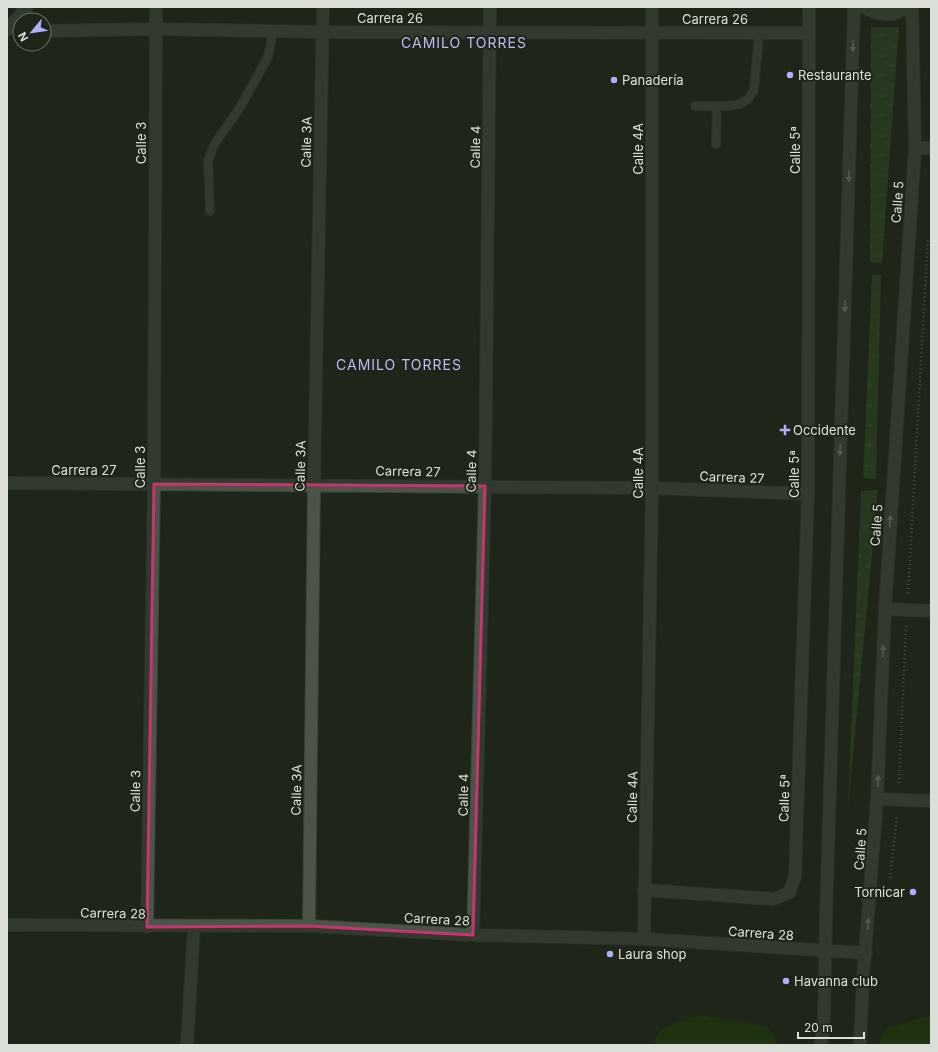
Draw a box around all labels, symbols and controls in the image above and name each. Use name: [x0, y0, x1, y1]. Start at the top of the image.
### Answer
street label: Carrera 26: [357, 10, 423, 26]
street label: Carrera 26: [682, 11, 748, 27]
north arrow: [12, 12, 52, 52]
text: N: [15, 30, 31, 44]
district label: CAMILO TORRES: [401, 34, 527, 51]
one-way arrow: [849, 40, 856, 52]
place label: Restaurante: [798, 67, 872, 83]
marker: Restaurante: [785, 70, 795, 80]
place label: Panadería: [622, 72, 684, 88]
marker: Panadería: [609, 75, 619, 85]
street label: Calle 3A: [298, 116, 314, 168]
street label: Calle 3: [133, 122, 149, 164]
street label: Calle 4A: [630, 123, 646, 175]
street label: Calle 4: [467, 125, 483, 169]
street label: Calle 5ª: [787, 126, 803, 174]
one-way arrow: [845, 170, 852, 182]
street label: Calle 5: [888, 180, 906, 224]
one-way arrow: [841, 300, 848, 312]
district label: CAMILO TORRES: [336, 356, 462, 373]
place label: Occidente: [793, 422, 856, 438]
marker: Occidente: [780, 425, 790, 435]
street label: Calle 3A: [292, 440, 308, 492]
one-way arrow: [837, 444, 843, 457]
street label: Calle 3: [132, 446, 148, 488]
street label: Calle 4A: [630, 447, 646, 499]
street label: Calle 4: [463, 449, 479, 493]
street label: Calle 5ª: [786, 450, 802, 498]
street label: Carrera 27: [51, 462, 117, 478]
street label: Carrera 27: [375, 462, 441, 480]
street label: Carrera 27: [699, 468, 765, 486]
street label: Calle 5: [867, 503, 885, 547]
one-way arrow: [887, 515, 894, 527]
one-way arrow: [880, 644, 886, 657]
street label: Calle 3A: [288, 764, 304, 816]
street label: Calle 3: [127, 770, 143, 812]
street label: Calle 4A: [624, 771, 640, 823]
street label: Calle 4: [455, 773, 471, 817]
street label: Calle 5ª: [775, 774, 793, 822]
one-way arrow: [875, 774, 881, 787]
street label: Calle 5: [851, 827, 869, 871]
place label: Tornicar: [854, 884, 905, 900]
marker: Tornicar: [908, 887, 918, 897]
street label: Carrera 28: [80, 904, 146, 922]
street label: Carrera 28: [404, 909, 470, 929]
one-way arrow: [864, 918, 871, 930]
street label: Carrera 28: [728, 923, 794, 943]
place label: Laura shop: [618, 946, 687, 962]
marker: Laura shop: [605, 949, 615, 959]
place label: Havanna club: [794, 973, 878, 989]
marker: Havanna club: [781, 976, 791, 986]
scale bar: [798, 1014, 864, 1040]
text: 20 m: [804, 1020, 833, 1035]

